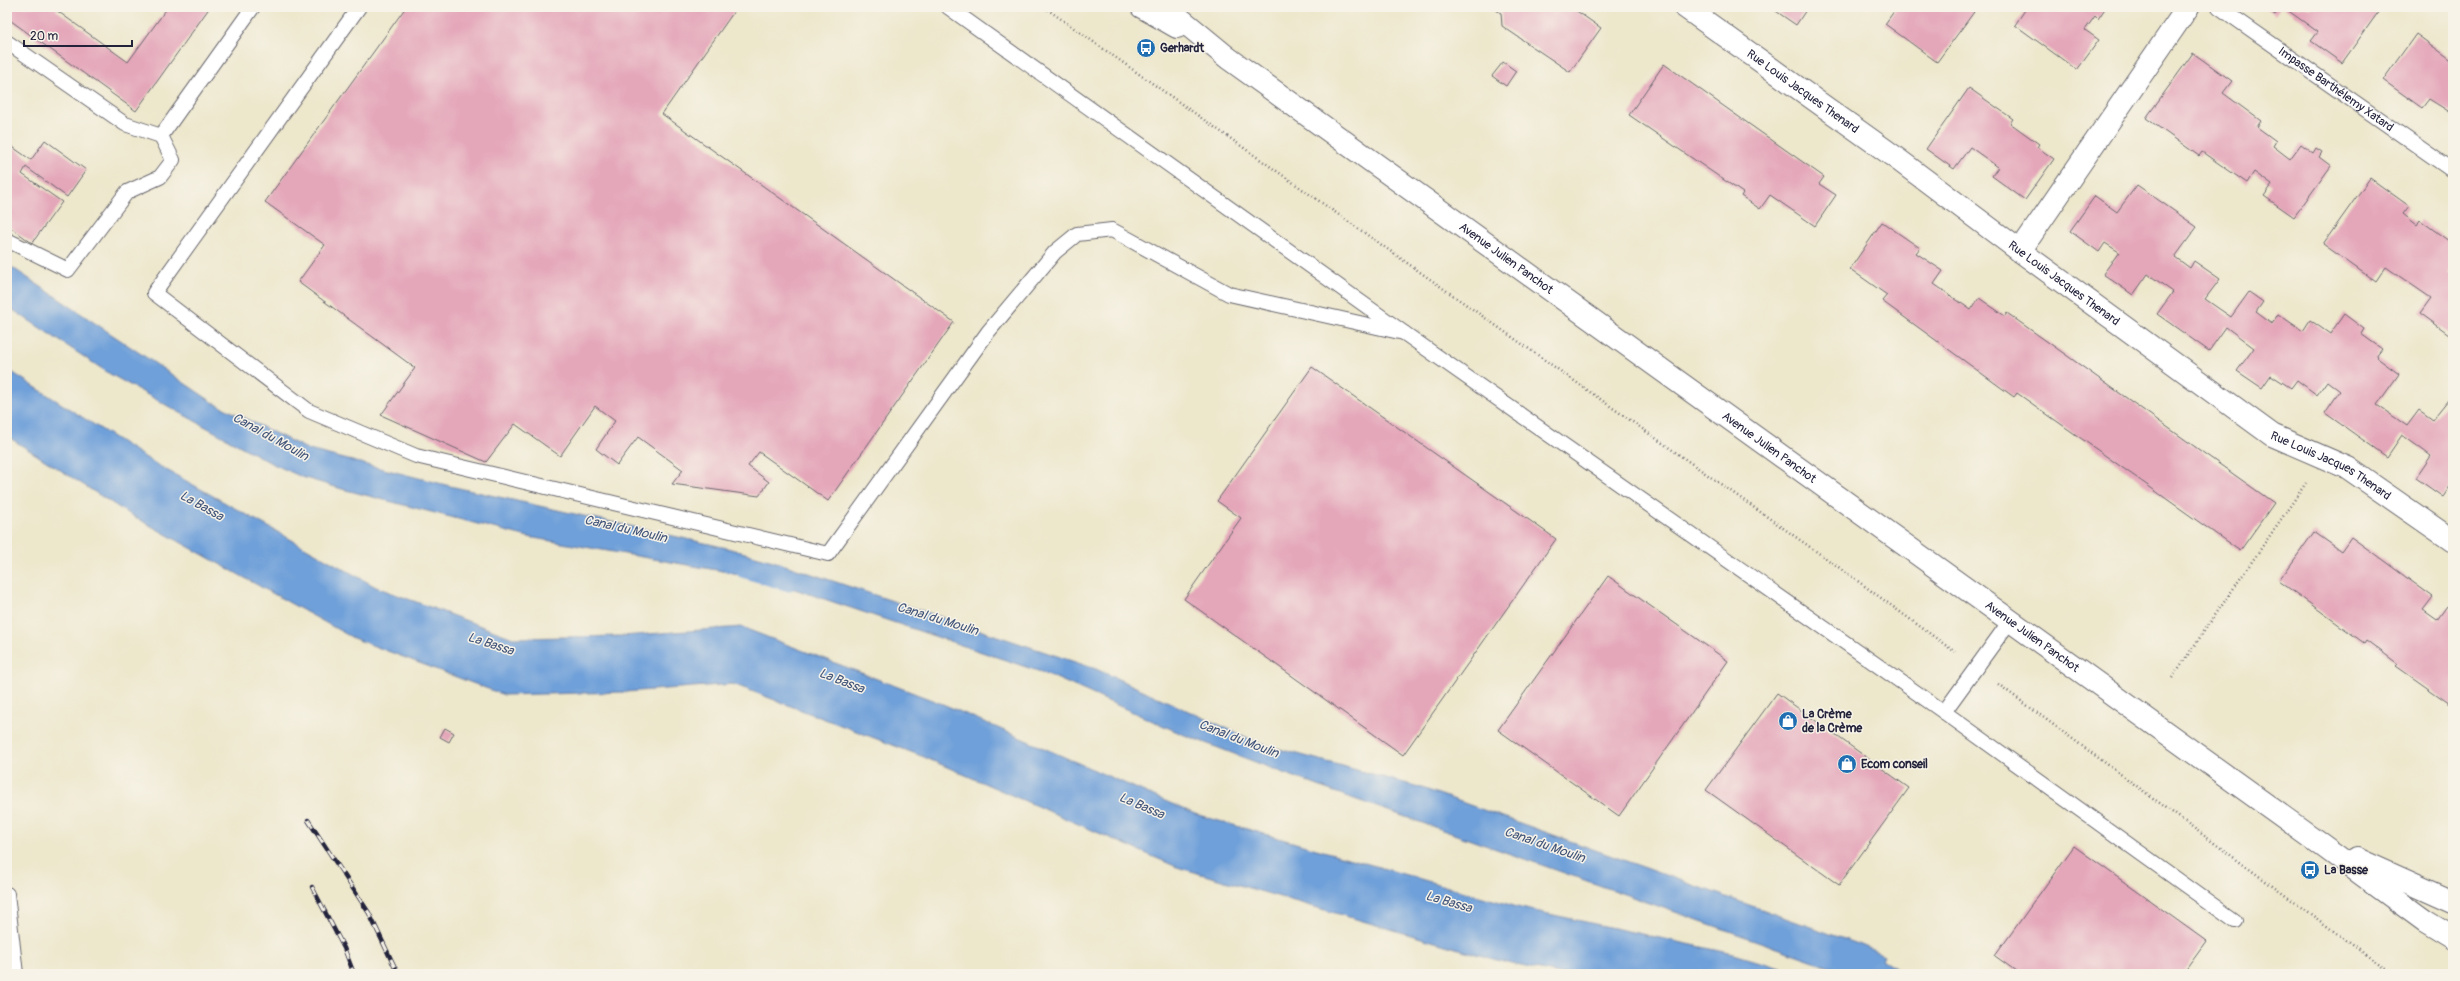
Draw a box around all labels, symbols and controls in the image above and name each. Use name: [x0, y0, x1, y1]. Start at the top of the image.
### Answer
scale bar: [24, 22, 132, 48]
text: 20 m: [30, 29, 59, 44]
bus stop icon: Gerhardt: [1135, 37, 1157, 59]
place label: Gerhardt: [1160, 41, 1205, 56]
street label: Impasse Barthélemy Xatard: [2275, 44, 2397, 135]
street label: Rue Louis Jacques Thenard: [1744, 47, 1862, 137]
street label: Avenue Julien Panchot: [1456, 220, 1556, 298]
street label: Rue Louis Jacques Thenard: [2005, 238, 2122, 329]
water label: Canal du Moulin: [230, 409, 312, 465]
street label: Avenue Julien Panchot: [1719, 409, 1819, 487]
street label: Rue Louis Jacques Thenard: [2268, 428, 2394, 504]
water label: La Bassa: [177, 487, 227, 525]
water label: Canal du Moulin: [583, 512, 669, 546]
street label: Avenue Julien Panchot: [1982, 598, 2082, 676]
water label: Canal du Moulin: [895, 599, 981, 639]
water label: La Bassa: [466, 629, 517, 659]
water label: La Bassa: [817, 665, 867, 697]
place label: La Crème de la Crème: [1802, 707, 1863, 736]
shop icon: La Crème de la Crème: [1777, 710, 1799, 732]
water label: Canal du Moulin: [1196, 716, 1281, 762]
shop icon: Ecom conseil: [1836, 753, 1858, 775]
place label: Ecom conseil: [1861, 757, 1928, 772]
water label: La Bassa: [1117, 789, 1167, 823]
water label: Canal du Moulin: [1502, 824, 1588, 866]
bus stop icon: La Basse: [2299, 859, 2321, 881]
place label: La Basse: [2324, 863, 2369, 878]
water label: La Bassa: [1424, 888, 1475, 916]

